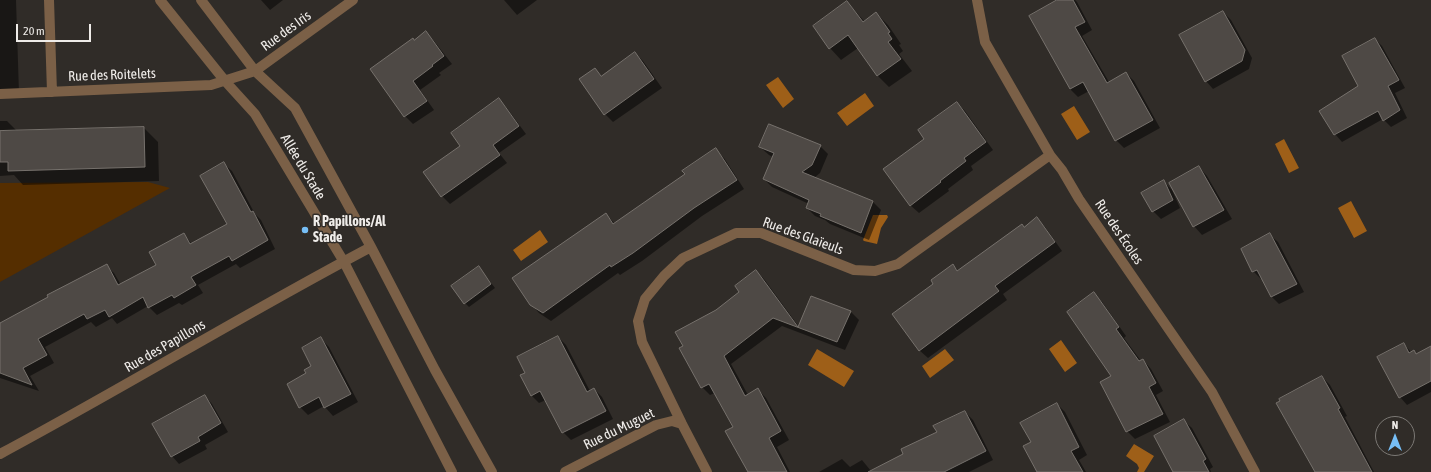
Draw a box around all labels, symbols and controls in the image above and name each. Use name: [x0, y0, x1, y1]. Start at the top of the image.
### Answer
street label: Rue des Iris: [258, 7, 314, 55]
scale bar: [18, 16, 93, 42]
text: 20 m: [23, 24, 45, 38]
street label: Rue des Roitelets: [68, 65, 156, 85]
street label: Allée du Stade: [277, 131, 329, 203]
street label: Rue des Écoles: [1091, 196, 1147, 268]
place label: R Papillons/Al Stade: [313, 214, 386, 246]
street label: Rue des Glaïeuls: [760, 214, 846, 258]
marker: R Papillons/Al Stade: [300, 225, 310, 235]
street label: Rue des Papillons: [122, 316, 208, 376]
street label: Rue du Muguet: [581, 405, 657, 453]
north arrow: [1375, 416, 1415, 456]
text: N: [1392, 419, 1398, 431]

